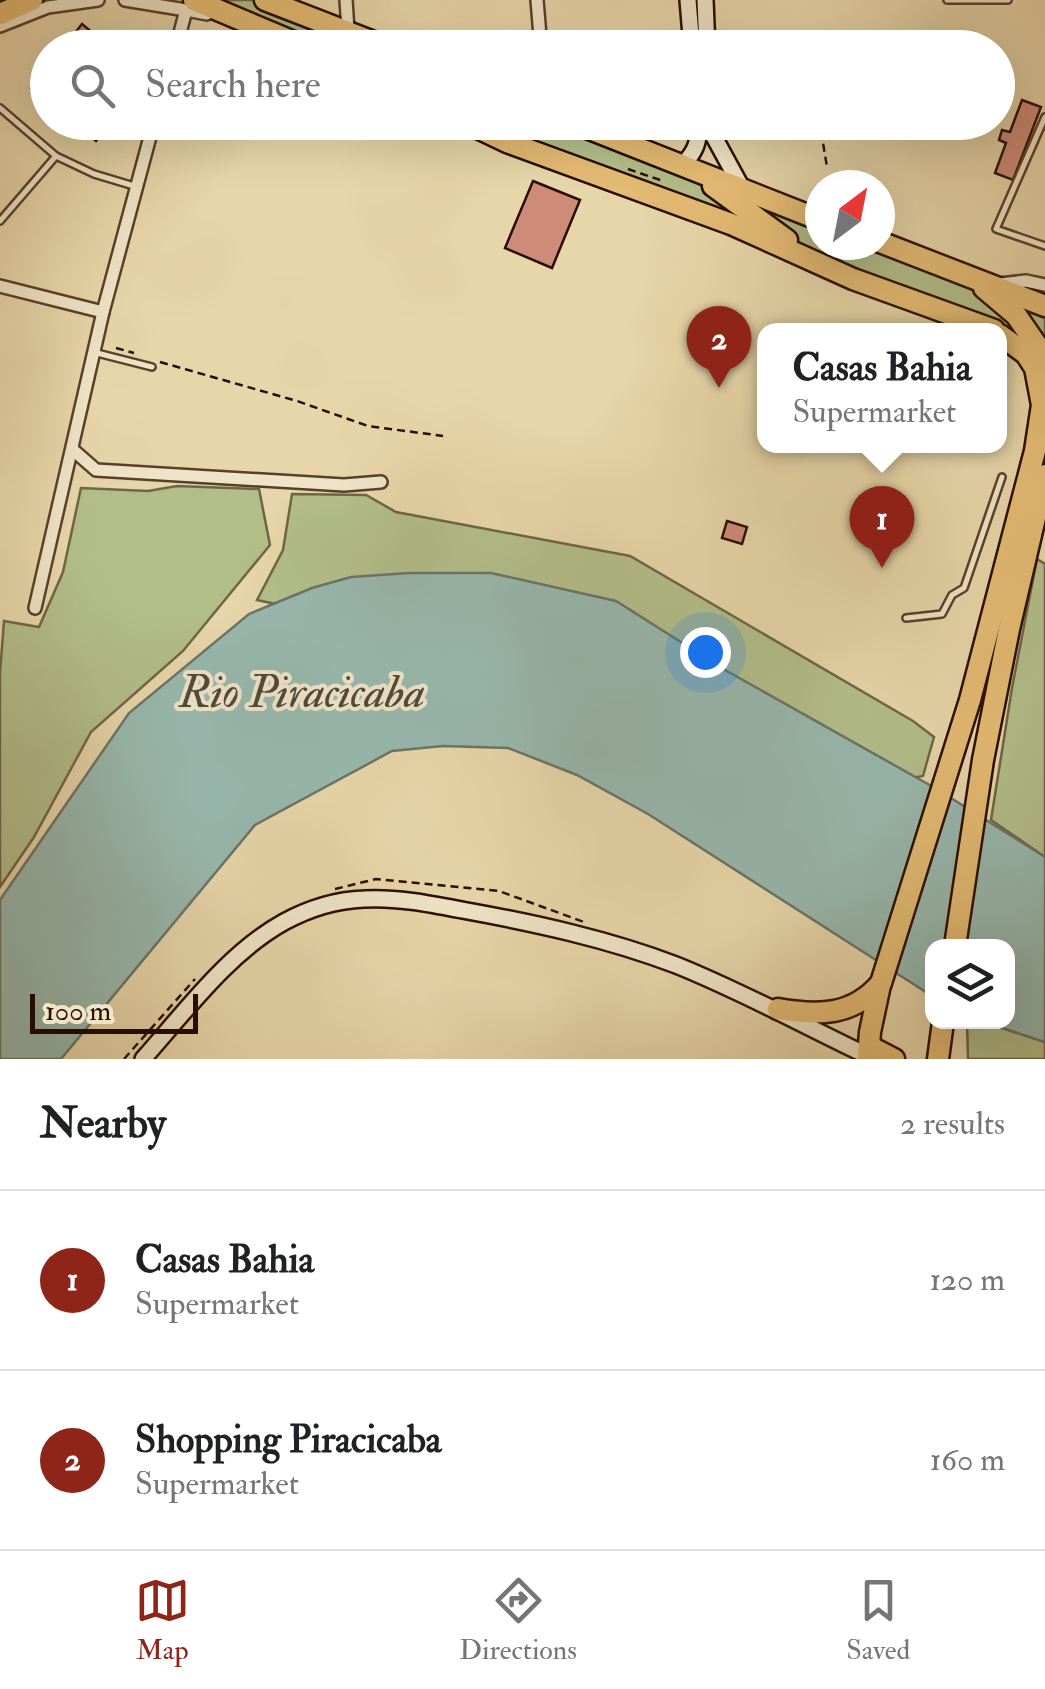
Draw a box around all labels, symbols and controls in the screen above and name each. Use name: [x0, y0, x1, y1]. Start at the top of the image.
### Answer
search box: [30, 30, 1015, 140]
icon: search: [65, 58, 120, 113]
text: Search here: [145, 61, 321, 109]
north arrow: [805, 170, 895, 260]
pin: 2: [686, 306, 752, 388]
popup: [757, 323, 1007, 453]
text: Casas Bahia: [792, 344, 972, 392]
text: Supermarket: [792, 392, 956, 432]
pin: 1: [850, 486, 914, 568]
your location: [680, 627, 731, 678]
water label: Rio Piracicaba: [178, 665, 425, 721]
map controls: [925, 939, 1015, 1029]
button: layers: [925, 939, 1015, 1029]
scale bar: [30, 989, 198, 1034]
text: 100 m: [45, 994, 111, 1029]
text: Nearby: [40, 1098, 166, 1150]
text: 2 results: [900, 1104, 1005, 1144]
text: Casas Bahia: [135, 1236, 314, 1284]
text: 1: [67, 1260, 78, 1300]
text: 120 m: [929, 1260, 1005, 1300]
text: Supermarket: [135, 1284, 299, 1324]
text: Shopping Piracicaba: [135, 1416, 441, 1464]
text: 2: [64, 1440, 81, 1480]
text: 160 m: [930, 1440, 1005, 1480]
text: Supermarket: [135, 1464, 299, 1504]
tab: Map: [135, 1573, 190, 1668]
tab: Directions: [459, 1573, 577, 1668]
tab: Saved: [846, 1573, 910, 1668]

